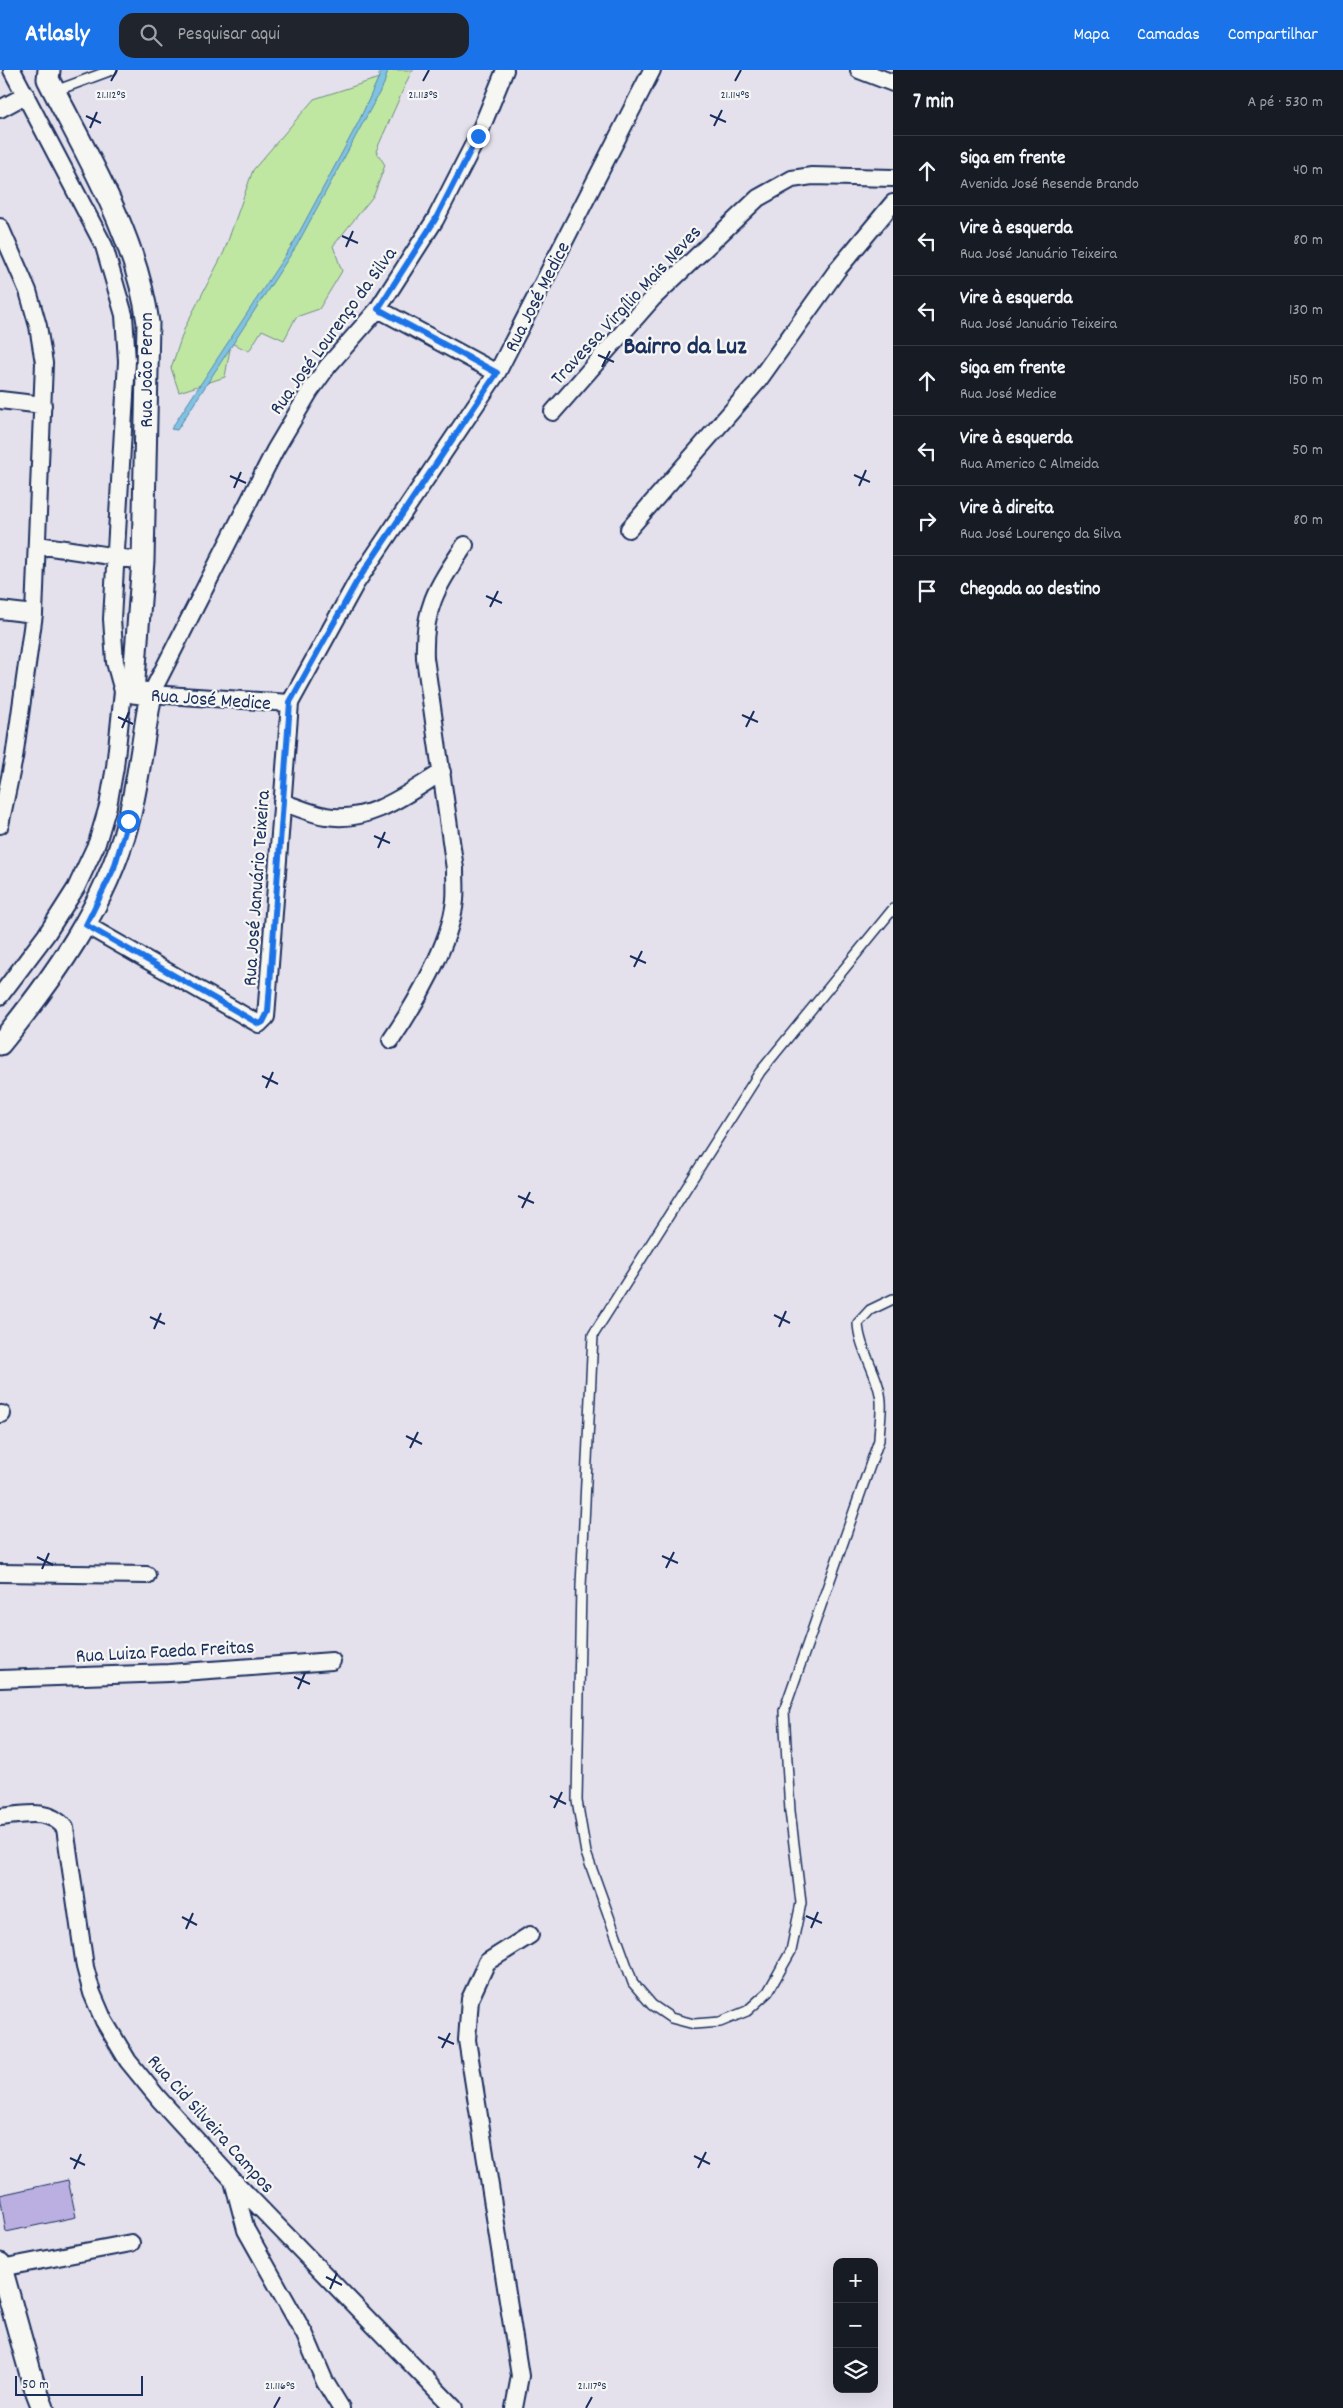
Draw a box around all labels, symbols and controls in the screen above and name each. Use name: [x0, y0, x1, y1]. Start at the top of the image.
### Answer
search box: [119, 13, 469, 58]
text: Atlasly: [25, 18, 89, 52]
icon: search: [137, 21, 165, 49]
text: Pesquisar aqui: [177, 22, 280, 49]
text: Mapa: [1073, 23, 1109, 48]
text: Camadas: [1137, 23, 1200, 48]
text: Compartilhar: [1228, 23, 1318, 48]
text: 21.112°S: [96, 87, 126, 104]
text: 21.113°S: [408, 87, 438, 104]
text: 21.114°S: [720, 87, 750, 104]
text: 7 min: [913, 88, 954, 118]
text: A pé · 530 m: [1247, 91, 1323, 114]
route end: [467, 125, 490, 148]
text: Siga em frente: [960, 146, 1065, 173]
icon: ahead: [913, 157, 941, 185]
text: 40 m: [1293, 159, 1323, 182]
text: Avenida José Resende Brando: [960, 173, 1139, 196]
text: Vire à esquerda: [960, 216, 1072, 243]
street label: Travessa Virgílio Mais Neves: [545, 220, 709, 392]
icon: left: [913, 227, 941, 255]
text: 80 m: [1293, 229, 1323, 252]
street label: Rua José Medice: [499, 237, 579, 357]
street label: Rua José Lourenço da Silva: [264, 242, 405, 421]
text: Rua José Januário Teixeira: [960, 243, 1117, 266]
text: Vire à esquerda: [960, 286, 1072, 313]
icon: left: [913, 297, 941, 325]
text: 130 m: [1289, 299, 1323, 322]
street label: Rua João Peron: [134, 312, 162, 428]
text: Rua José Januário Teixeira: [960, 313, 1117, 336]
district label: Bairro da Luz: [623, 330, 747, 366]
text: Siga em frente: [960, 356, 1065, 383]
icon: ahead: [913, 367, 941, 395]
text: 150 m: [1289, 369, 1323, 392]
text: Rua José Medice: [960, 383, 1056, 406]
text: Vire à esquerda: [960, 426, 1072, 453]
icon: left: [913, 437, 941, 465]
text: 50 m: [1292, 439, 1323, 462]
text: Rua Americo C Almeida: [960, 453, 1099, 476]
text: Vire à direita: [960, 496, 1053, 523]
icon: right: [913, 507, 941, 535]
text: 80 m: [1293, 509, 1323, 532]
text: Rua José Lourenço da Silva: [960, 523, 1121, 546]
icon: arrive: [913, 577, 941, 605]
text: Chegada ao destino: [960, 577, 1101, 604]
street label: Rua José Medice: [150, 683, 272, 719]
street label: Rua José Januário Teixeira: [237, 789, 279, 987]
route start: [117, 810, 140, 833]
street label: Rua Luiza Faeda Freitas: [75, 1634, 255, 1672]
street label: Rua Cid Silveira Campos: [140, 2049, 280, 2201]
map controls: [833, 2258, 878, 2393]
button: +: [833, 2258, 878, 2303]
button: −: [833, 2303, 878, 2348]
button: layers: [833, 2348, 878, 2393]
scale bar: [15, 2373, 142, 2396]
text: 50 m: [22, 2375, 49, 2395]
text: 21.116°S: [265, 2378, 295, 2395]
text: 21.117°S: [578, 2378, 606, 2395]

